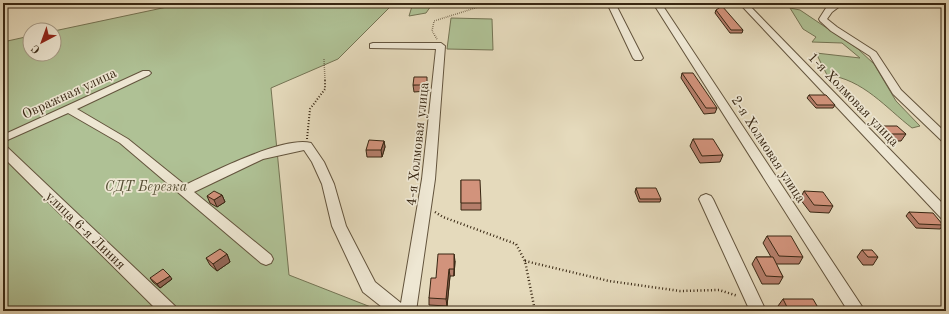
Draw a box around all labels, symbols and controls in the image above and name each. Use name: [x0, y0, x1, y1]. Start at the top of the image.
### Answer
north arrow: [22, 22, 62, 62]
text: С: [30, 42, 43, 55]
street label: 1-я Холмовая улица: [805, 50, 902, 149]
street label: Овражная улица: [20, 66, 119, 122]
street label: 4-я Холмовая улица: [405, 81, 431, 207]
street label: 2-я Холмовая улица: [728, 94, 808, 206]
park label: СДТ Березка: [105, 180, 188, 195]
street label: улица 6-я Линия: [43, 189, 128, 272]

